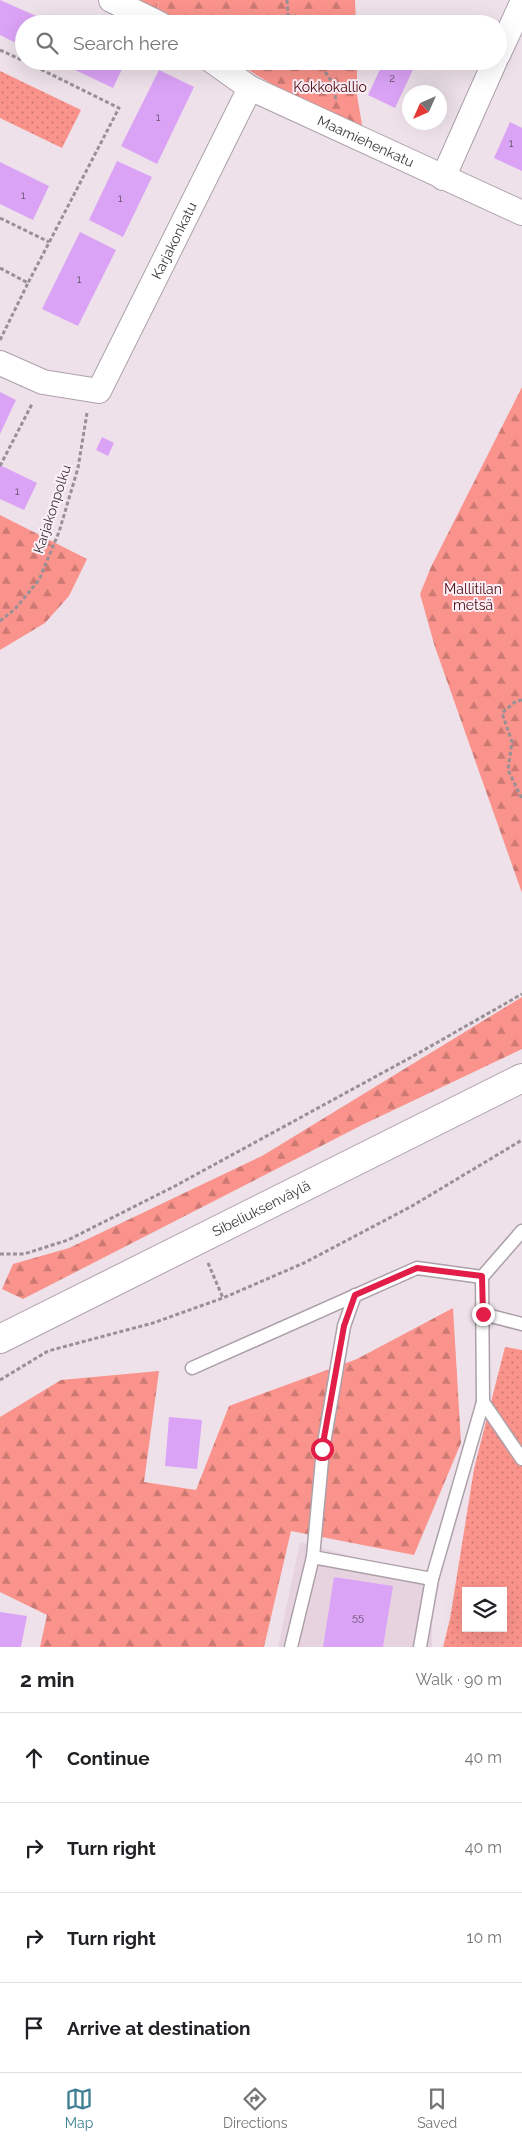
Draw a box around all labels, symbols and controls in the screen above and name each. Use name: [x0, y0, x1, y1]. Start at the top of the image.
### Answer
search box: [15, 15, 507, 70]
icon: search: [33, 29, 61, 57]
text: Search here: [73, 32, 179, 54]
house number: 2: [389, 72, 395, 85]
park label: Kokkokallio: [293, 79, 367, 95]
north arrow: [402, 85, 447, 130]
house number: 1: [156, 111, 161, 124]
street label: Maamiehenkatu: [315, 112, 416, 170]
house number: 1: [509, 137, 514, 150]
house number: 1: [21, 189, 26, 202]
house number: 1: [118, 192, 123, 205]
street label: Karjakonkatu: [148, 199, 200, 282]
house number: 1: [77, 273, 82, 286]
street label: Karjakonpolku: [30, 463, 74, 555]
house number: 1: [15, 485, 20, 498]
park label: Mallitilan metsä: [444, 581, 502, 613]
street label: Sibeliuksenväylä: [209, 1177, 313, 1240]
route end: [472, 1303, 495, 1326]
route start: [311, 1438, 334, 1461]
map controls: [462, 1587, 507, 1632]
button: layers: [462, 1587, 507, 1632]
house number: 55: [352, 1611, 364, 1624]
text: 2 min: [20, 1667, 74, 1692]
text: Walk · 90 m: [415, 1670, 502, 1689]
icon: ahead: [20, 1744, 48, 1772]
text: Continue: [67, 1747, 150, 1769]
text: 40 m: [465, 1748, 502, 1767]
icon: right: [20, 1834, 48, 1862]
text: Turn right: [67, 1837, 156, 1859]
text: 40 m: [465, 1838, 502, 1857]
icon: right: [20, 1924, 48, 1952]
text: Turn right: [67, 1927, 156, 1949]
text: 10 m: [467, 1928, 502, 1947]
icon: arrive: [20, 2014, 48, 2042]
text: Arrive at destination: [67, 2017, 251, 2039]
tab: Map: [65, 2085, 93, 2131]
tab: Directions: [223, 2085, 288, 2131]
tab: Saved: [417, 2085, 457, 2131]

